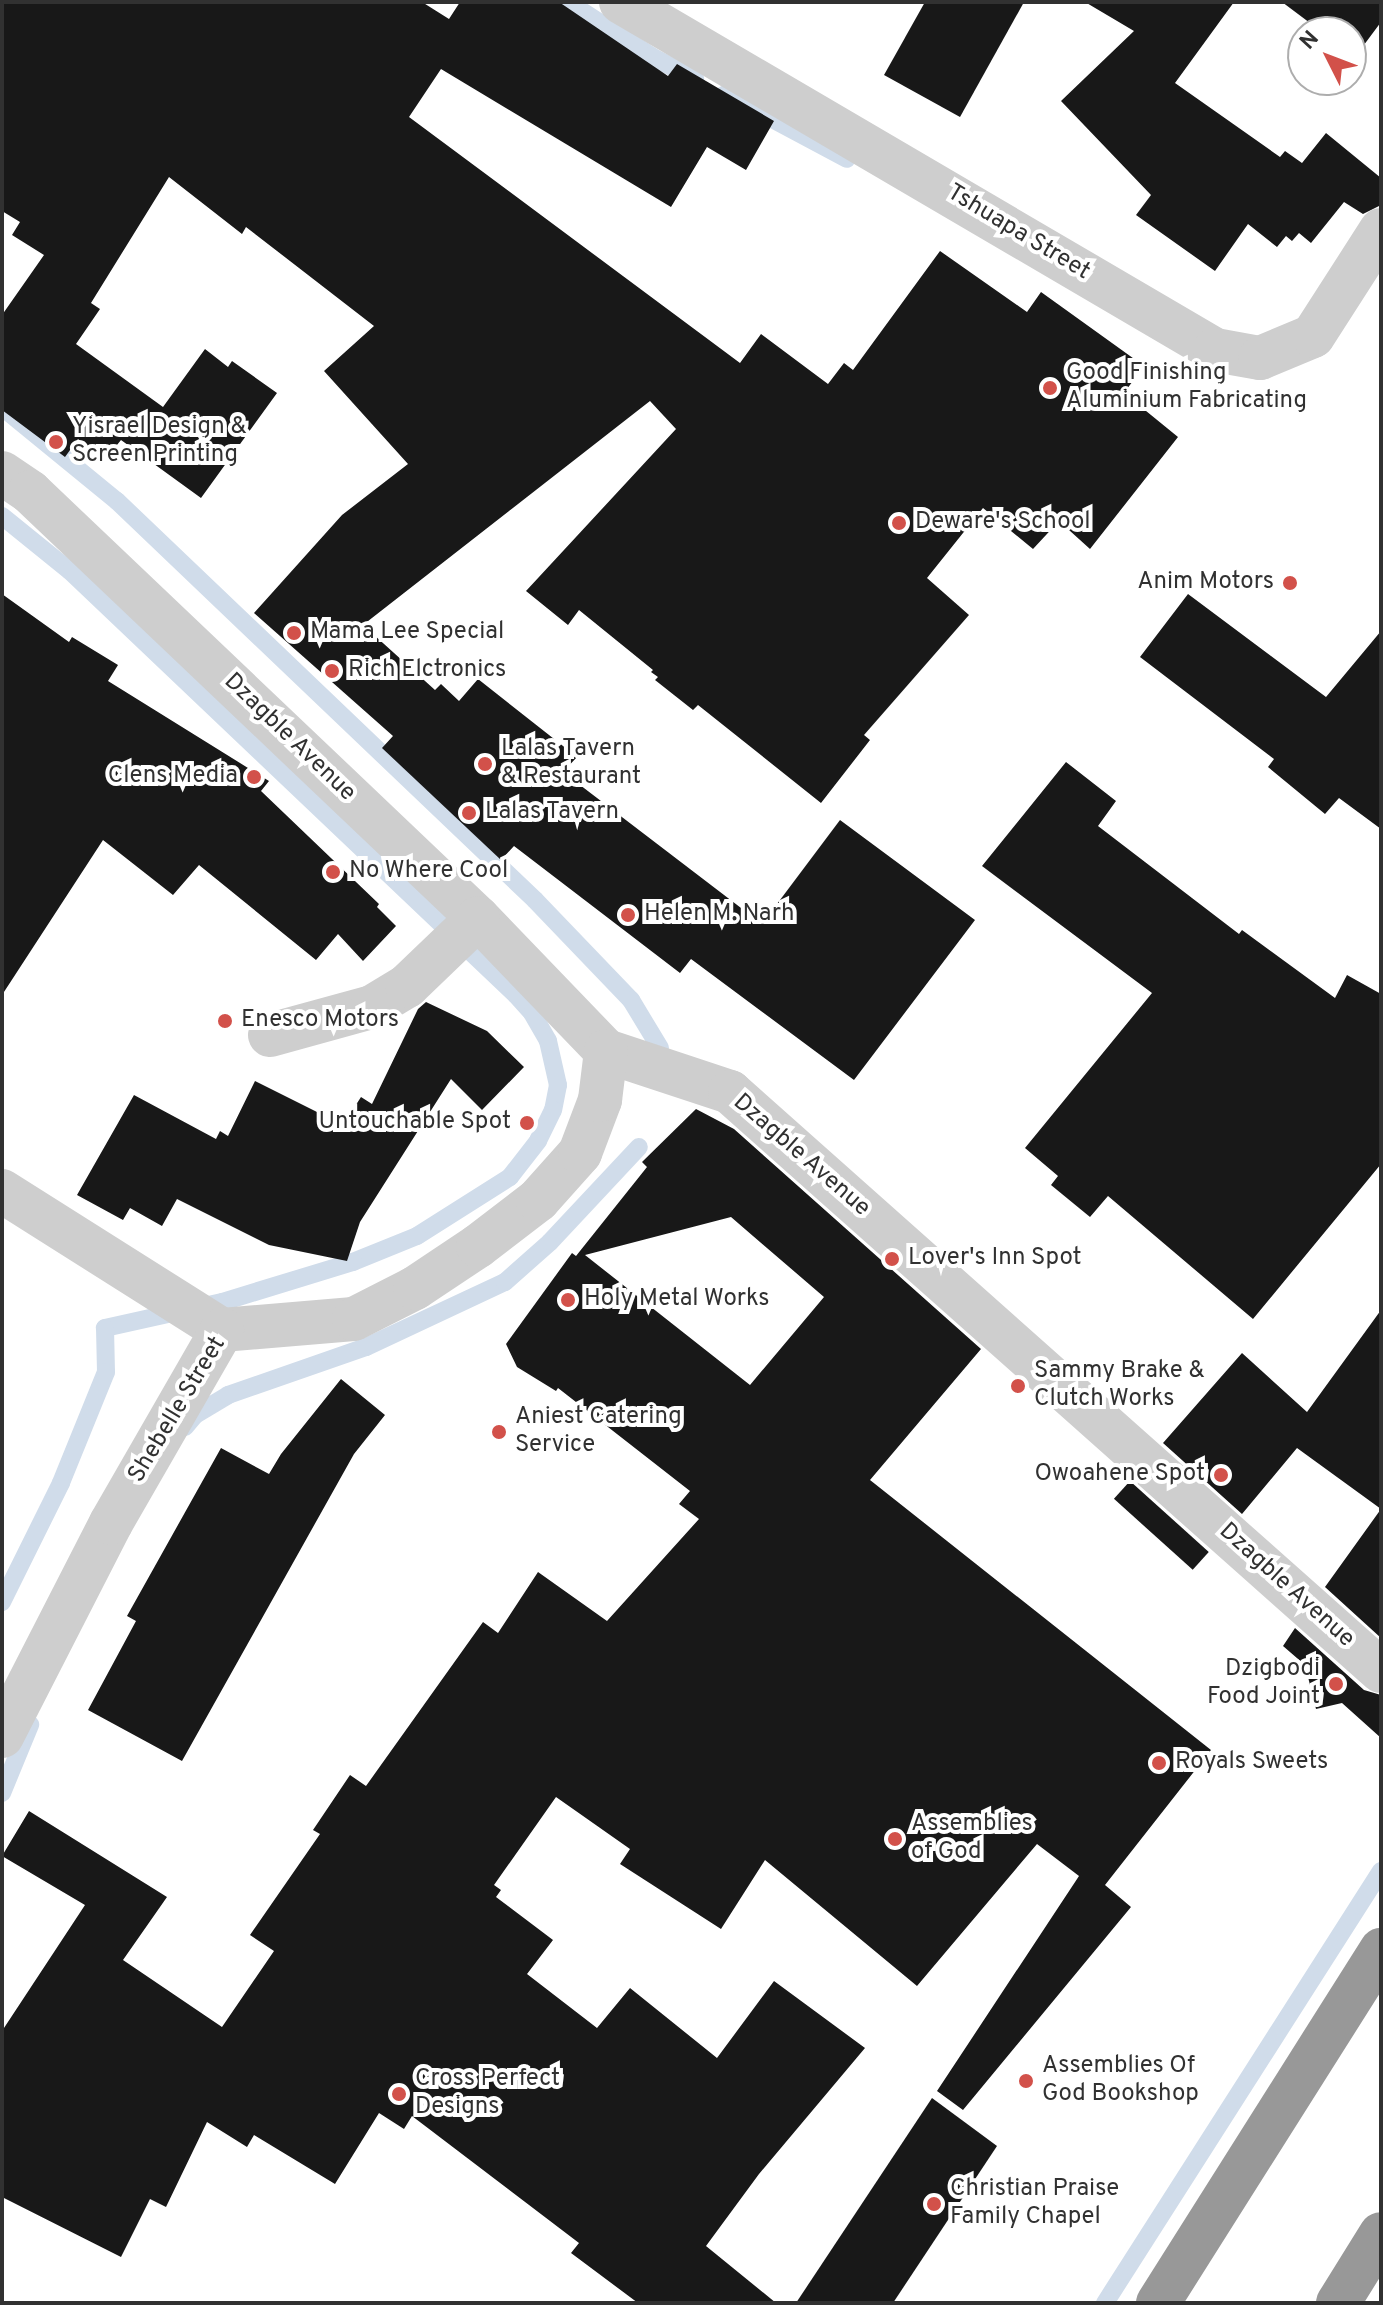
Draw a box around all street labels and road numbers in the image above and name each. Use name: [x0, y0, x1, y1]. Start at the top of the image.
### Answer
street label: Tshuapa Street: [941, 179, 1095, 287]
street label: Dzagble Avenue: [217, 668, 361, 808]
street label: Dzagble Avenue: [726, 1088, 876, 1224]
street label: Shebelle Street: [123, 1332, 233, 1488]
street label: Dzagble Avenue: [1212, 1517, 1360, 1655]

